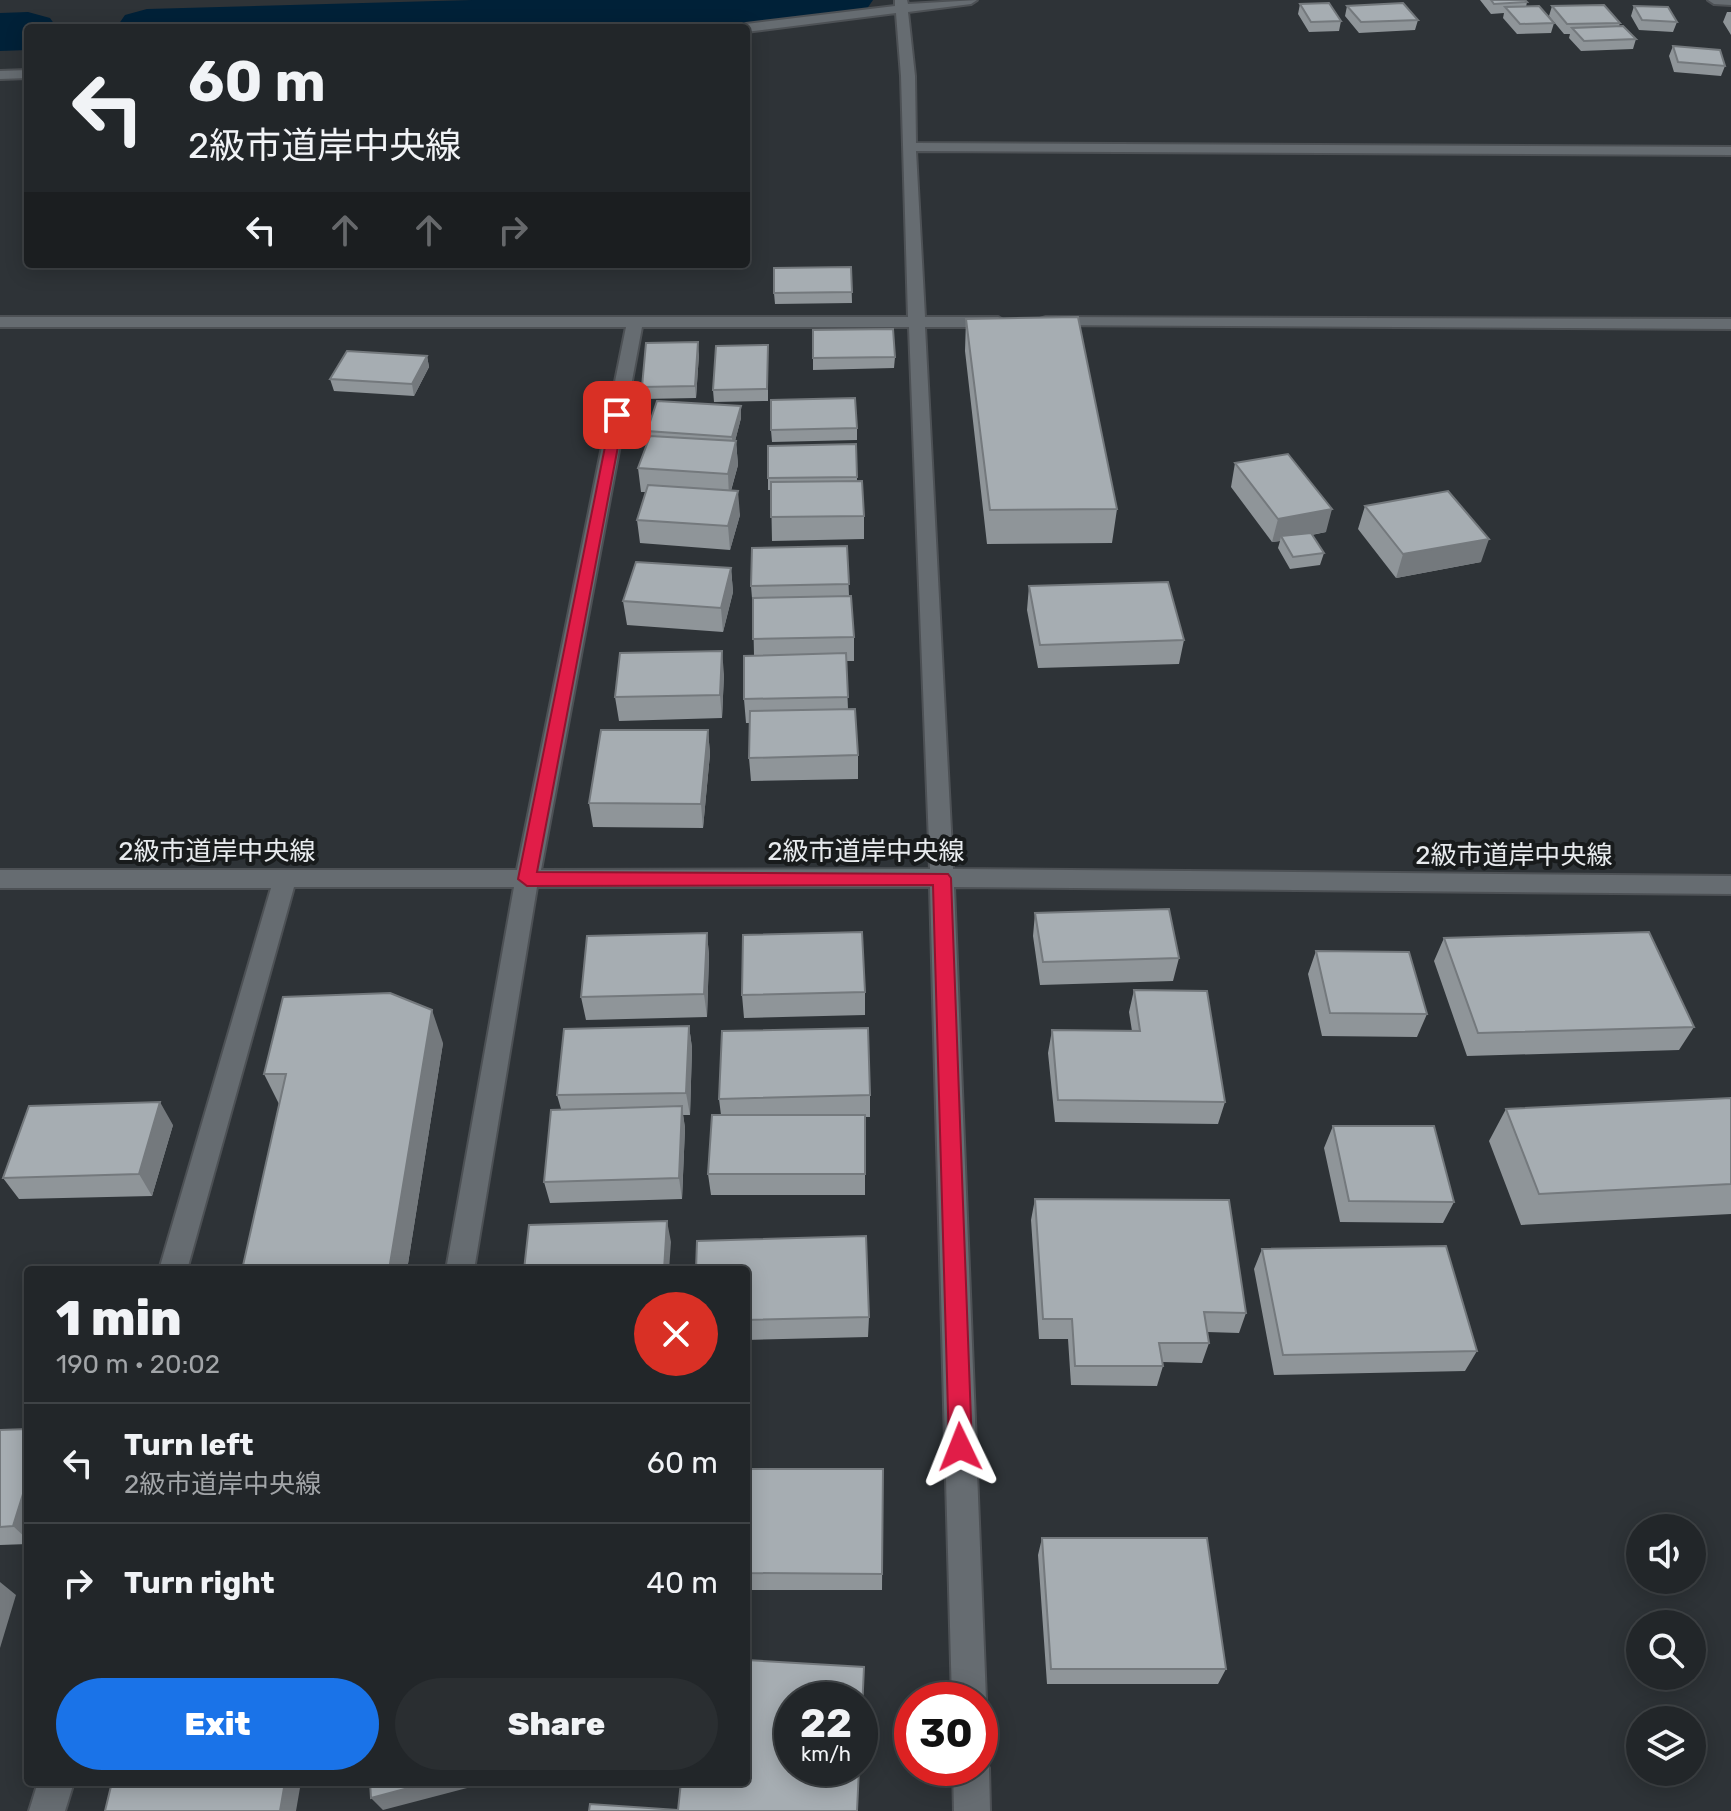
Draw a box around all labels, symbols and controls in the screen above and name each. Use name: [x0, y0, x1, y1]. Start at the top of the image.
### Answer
text: 60 m: [188, 49, 326, 115]
icon: left: [56, 56, 160, 160]
text: 2級市道岸中央線: [188, 124, 461, 167]
icon: left: [239, 208, 283, 252]
icon: ahead: [323, 208, 367, 252]
icon: ahead: [407, 208, 451, 252]
icon: right: [491, 208, 535, 252]
pin: [583, 381, 651, 449]
icon: arrive: [595, 393, 639, 437]
street label: 2級市道岸中央線: [118, 836, 316, 867]
street label: 2級市道岸中央線: [767, 836, 965, 867]
street label: 2級市道岸中央線: [1415, 840, 1613, 871]
text: 1 min: [56, 1290, 182, 1347]
button: close: [634, 1292, 718, 1376]
text: 190 m · 20:02: [56, 1349, 220, 1380]
position arrow: [918, 1405, 1002, 1489]
text: Turn left: [124, 1427, 254, 1463]
icon: left: [56, 1441, 100, 1485]
text: 60 m: [647, 1445, 718, 1481]
text: 2級市道岸中央線: [124, 1469, 321, 1500]
map controls: [1626, 1514, 1706, 1786]
button: sound: [1626, 1514, 1706, 1594]
icon: right: [56, 1561, 100, 1605]
text: Turn right: [124, 1565, 275, 1601]
text: 40 m: [646, 1565, 718, 1601]
button: search: [1626, 1610, 1706, 1690]
button: Exit: [56, 1678, 379, 1770]
button: Share: [395, 1678, 718, 1770]
speed limit sign: 30: [894, 1682, 998, 1786]
text: 22: [800, 1700, 852, 1747]
button: layers: [1626, 1706, 1706, 1786]
text: km/h: [801, 1742, 851, 1766]

